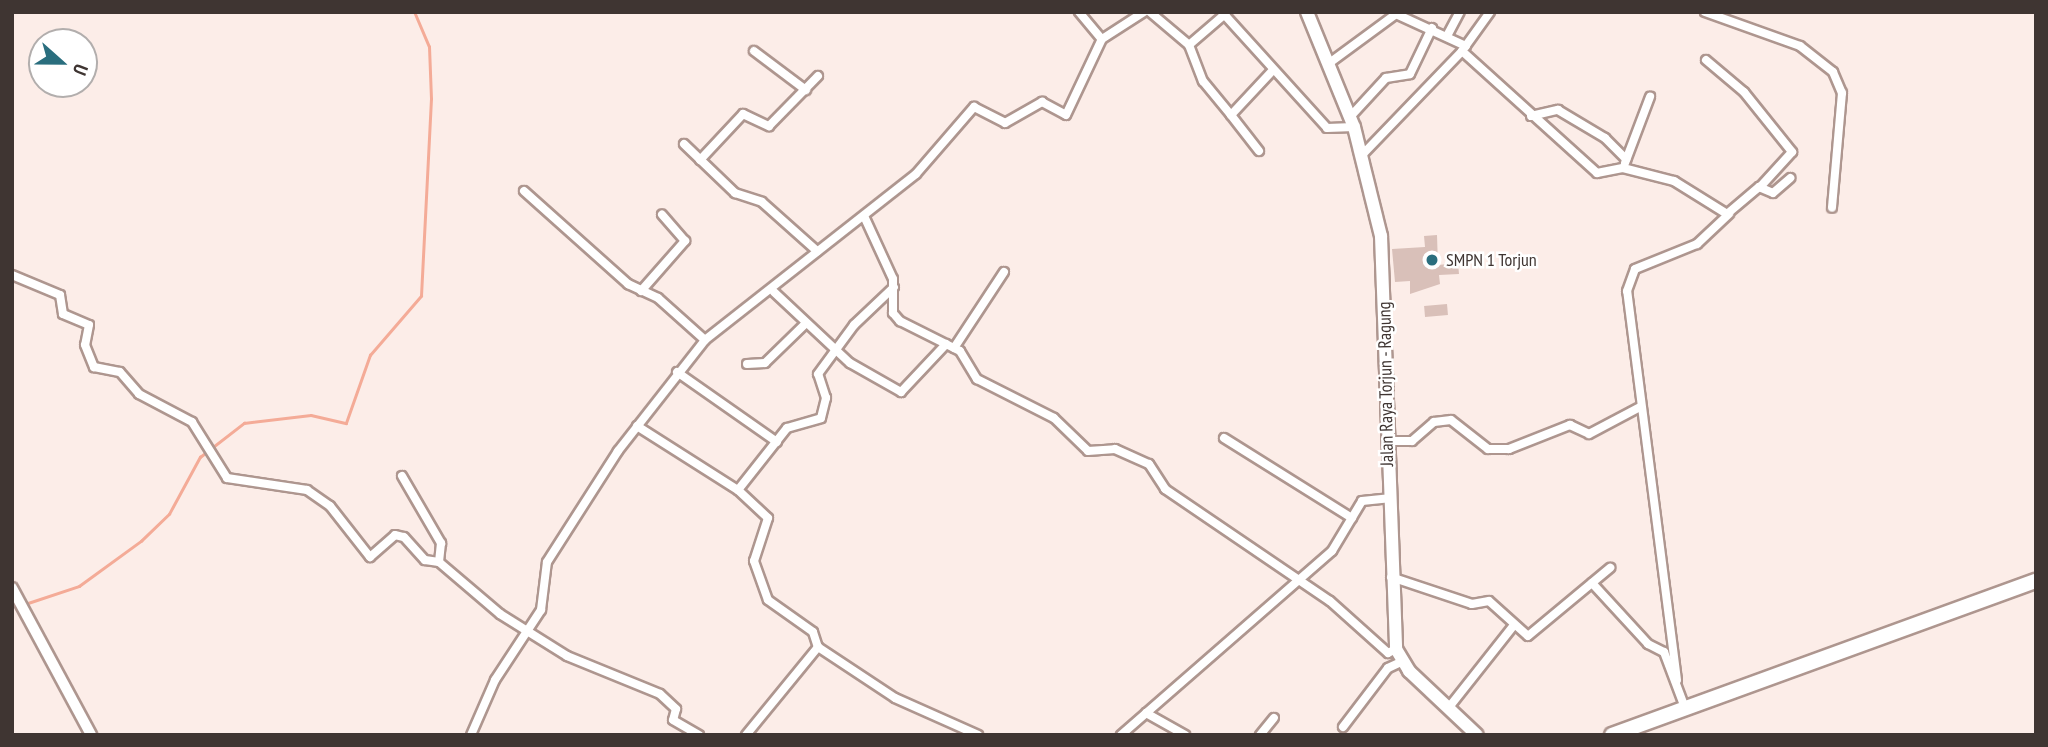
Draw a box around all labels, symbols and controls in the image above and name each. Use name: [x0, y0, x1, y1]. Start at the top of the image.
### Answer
north arrow: [28, 28, 98, 98]
text: U: [68, 61, 94, 79]
place label: SMPN 1 Torjun: [1446, 249, 1537, 271]
marker: SMPN 1 Torjun: [1424, 252, 1440, 268]
street label: Jalan Raya Torjun - Ragung: [1374, 300, 1398, 468]

